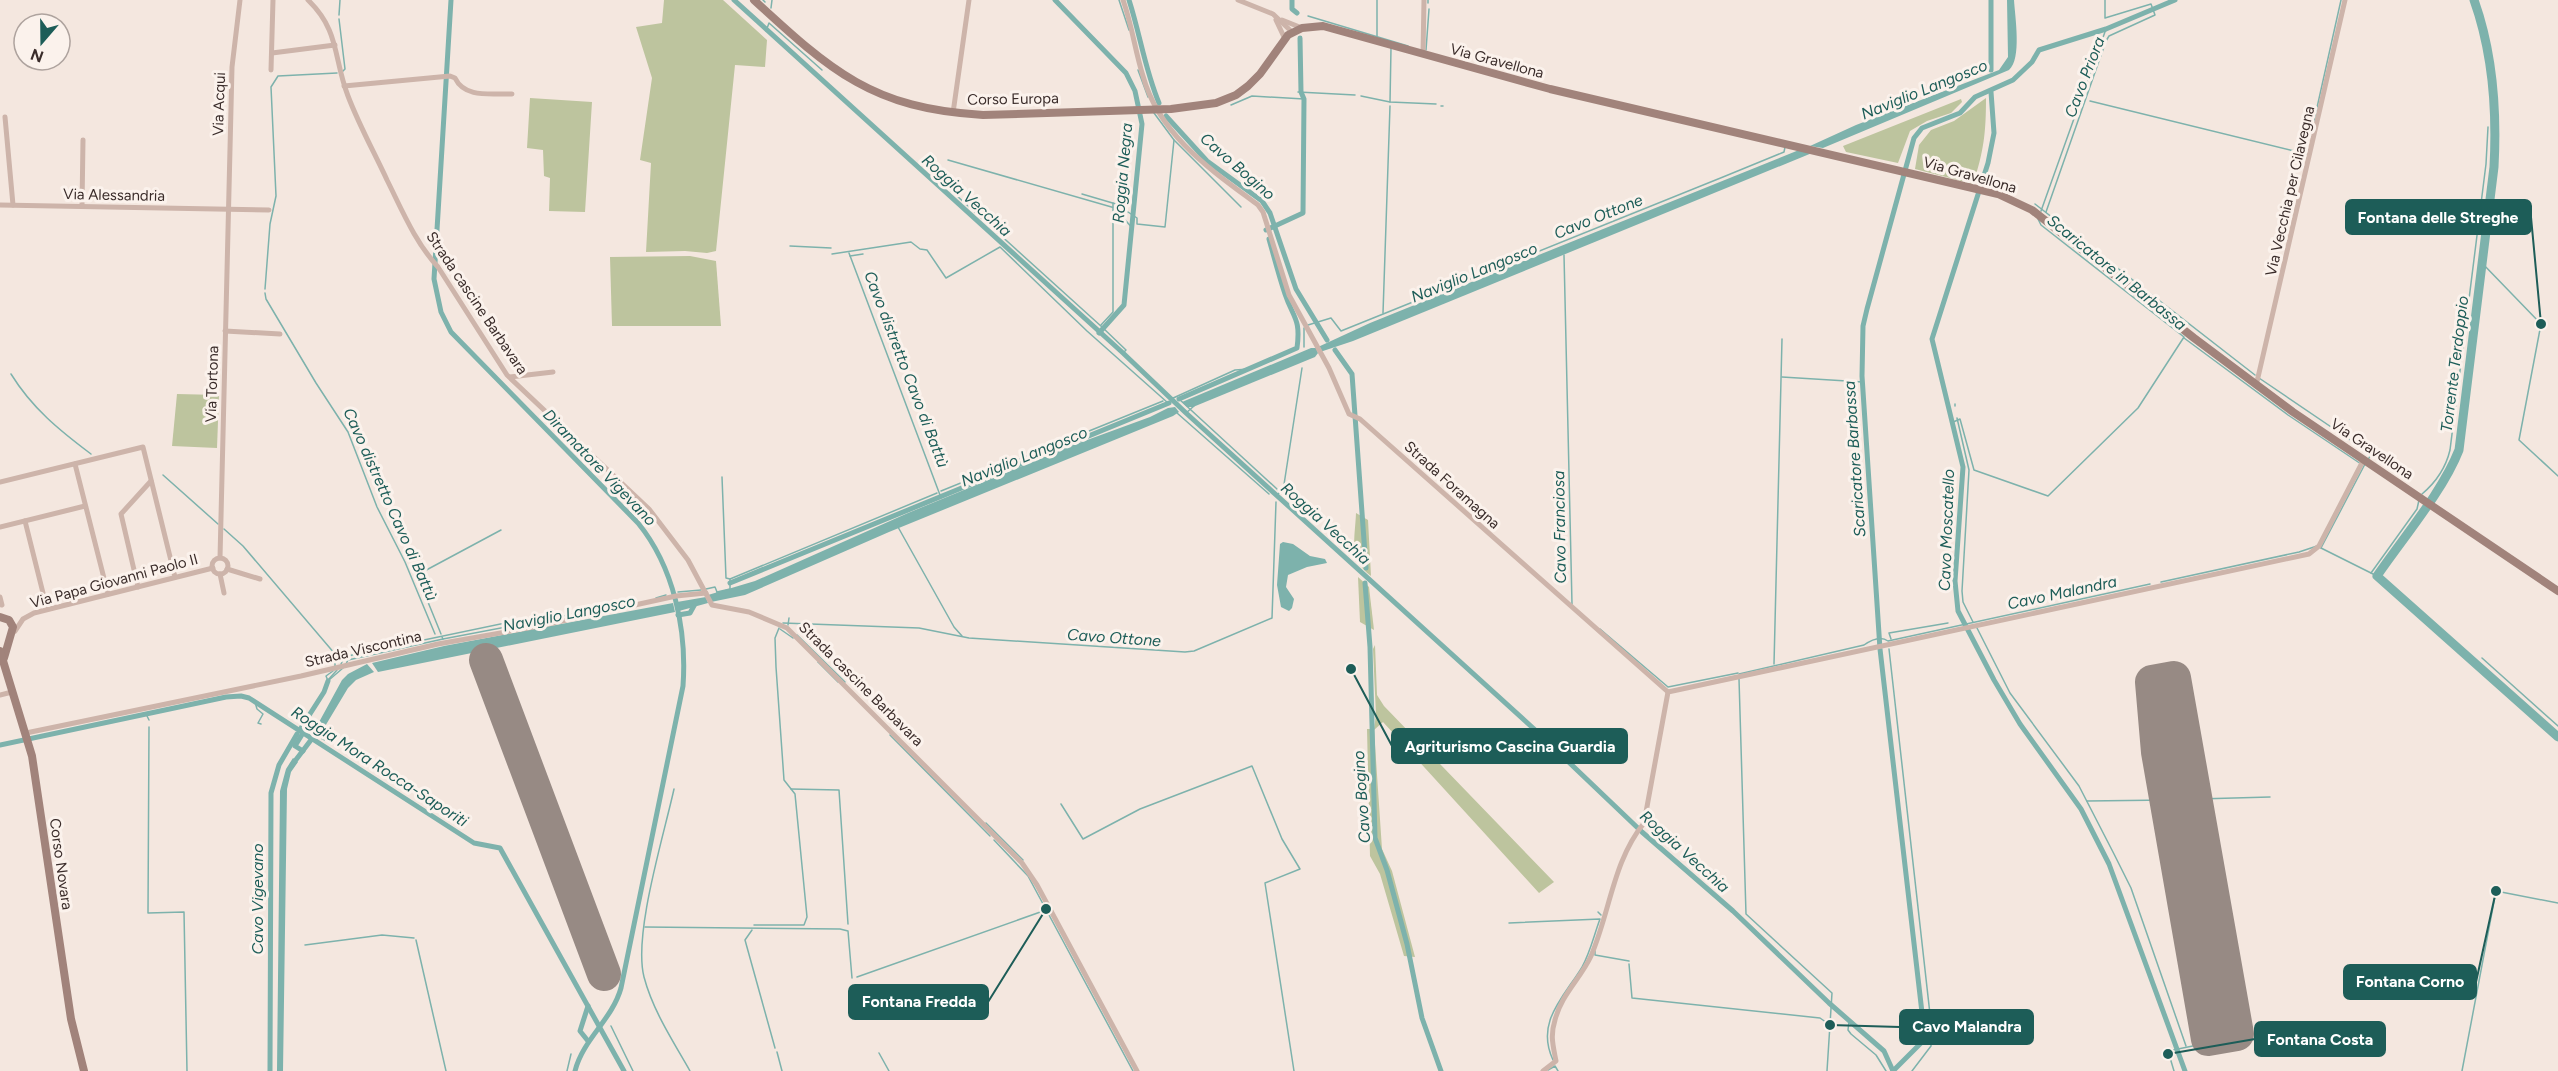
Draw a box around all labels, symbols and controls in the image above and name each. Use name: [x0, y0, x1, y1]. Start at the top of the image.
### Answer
north arrow: [12, 12, 72, 72]
water label: Cavo Priora: [2060, 34, 2109, 120]
street label: Via Gravellona: [1448, 40, 1546, 82]
text: N: [28, 45, 46, 67]
water label: Naviglio Langosco: [1858, 55, 1990, 123]
street label: Via Acqui: [209, 72, 229, 136]
street label: Corso Europa: [967, 89, 1059, 109]
street label: Via Vecchia per Cilavegna: [2262, 104, 2318, 278]
water label: Roggia Negra: [1109, 122, 1136, 224]
water label: Cavo Bogino: [1196, 129, 1279, 204]
water label: Roggia Vecchia: [918, 150, 1015, 240]
street label: Via Gravellona: [1921, 153, 2019, 197]
street label: Via Alessandria: [63, 185, 165, 205]
water label: Cavo Ottone: [1551, 190, 1646, 243]
callout: Fontana delle Streghe: [2346, 200, 2531, 234]
text: Fontana delle Streghe: [2358, 208, 2519, 227]
water label: Scaricatore in Barbassa: [2043, 211, 2190, 334]
street label: Strada cascine Barbavara: [422, 228, 532, 378]
water label: Naviglio Langosco: [1408, 238, 1540, 306]
water label: Cavo distretto Cavo di Battù: [860, 268, 953, 470]
water label: Torrente Terdoppio: [2437, 295, 2472, 433]
street label: Via Tortona: [202, 345, 222, 423]
water label: Scaricatore Barbassa: [1840, 380, 1869, 538]
water label: Cavo distretto Cavo di Battù: [339, 405, 442, 604]
water label: Diramatore Vigevano: [539, 405, 660, 530]
street label: Via Gravellona: [2327, 415, 2417, 483]
water label: Naviglio Langosco: [958, 422, 1090, 490]
street label: Strada Foramagna: [1400, 437, 1504, 533]
water label: Cavo Moscatello: [1935, 469, 1958, 591]
water label: Cavo Franciosa: [1549, 470, 1570, 584]
water label: Roggia Vecchia: [1277, 478, 1374, 568]
street label: Via Papa Giovanni Paolo II: [28, 550, 200, 612]
water label: Cavo Malandra: [2006, 572, 2119, 613]
water label: Naviglio Langosco: [501, 591, 637, 636]
street label: Strada cascine Barbavara: [795, 618, 927, 750]
water label: Cavo Ottone: [1066, 625, 1162, 650]
street label: Strada Viscontina: [303, 627, 423, 671]
water label: Roggia Mora Rocca-Saporiti: [288, 702, 472, 831]
callout: Agriturismo Cascina Guardia: [1392, 729, 1627, 763]
text: Agriturismo Cascina Guardia: [1404, 737, 1616, 756]
water label: Cavo Bogino: [1349, 750, 1374, 844]
water label: Roggia Vecchia: [1636, 806, 1733, 896]
street label: Corso Novara: [46, 817, 76, 911]
water label: Cavo Vigevano: [248, 843, 267, 955]
callout: Fontana Corno: [2344, 965, 2476, 999]
text: Fontana Corno: [2356, 972, 2464, 991]
callout: Fontana Fredda: [849, 985, 988, 1019]
text: Fontana Fredda: [862, 992, 976, 1011]
callout: Cavo Malandra: [1900, 1010, 2033, 1044]
text: Cavo Malandra: [1912, 1017, 2022, 1036]
callout: Fontana Costa: [2255, 1022, 2385, 1056]
text: Fontana Costa: [2267, 1030, 2373, 1049]

